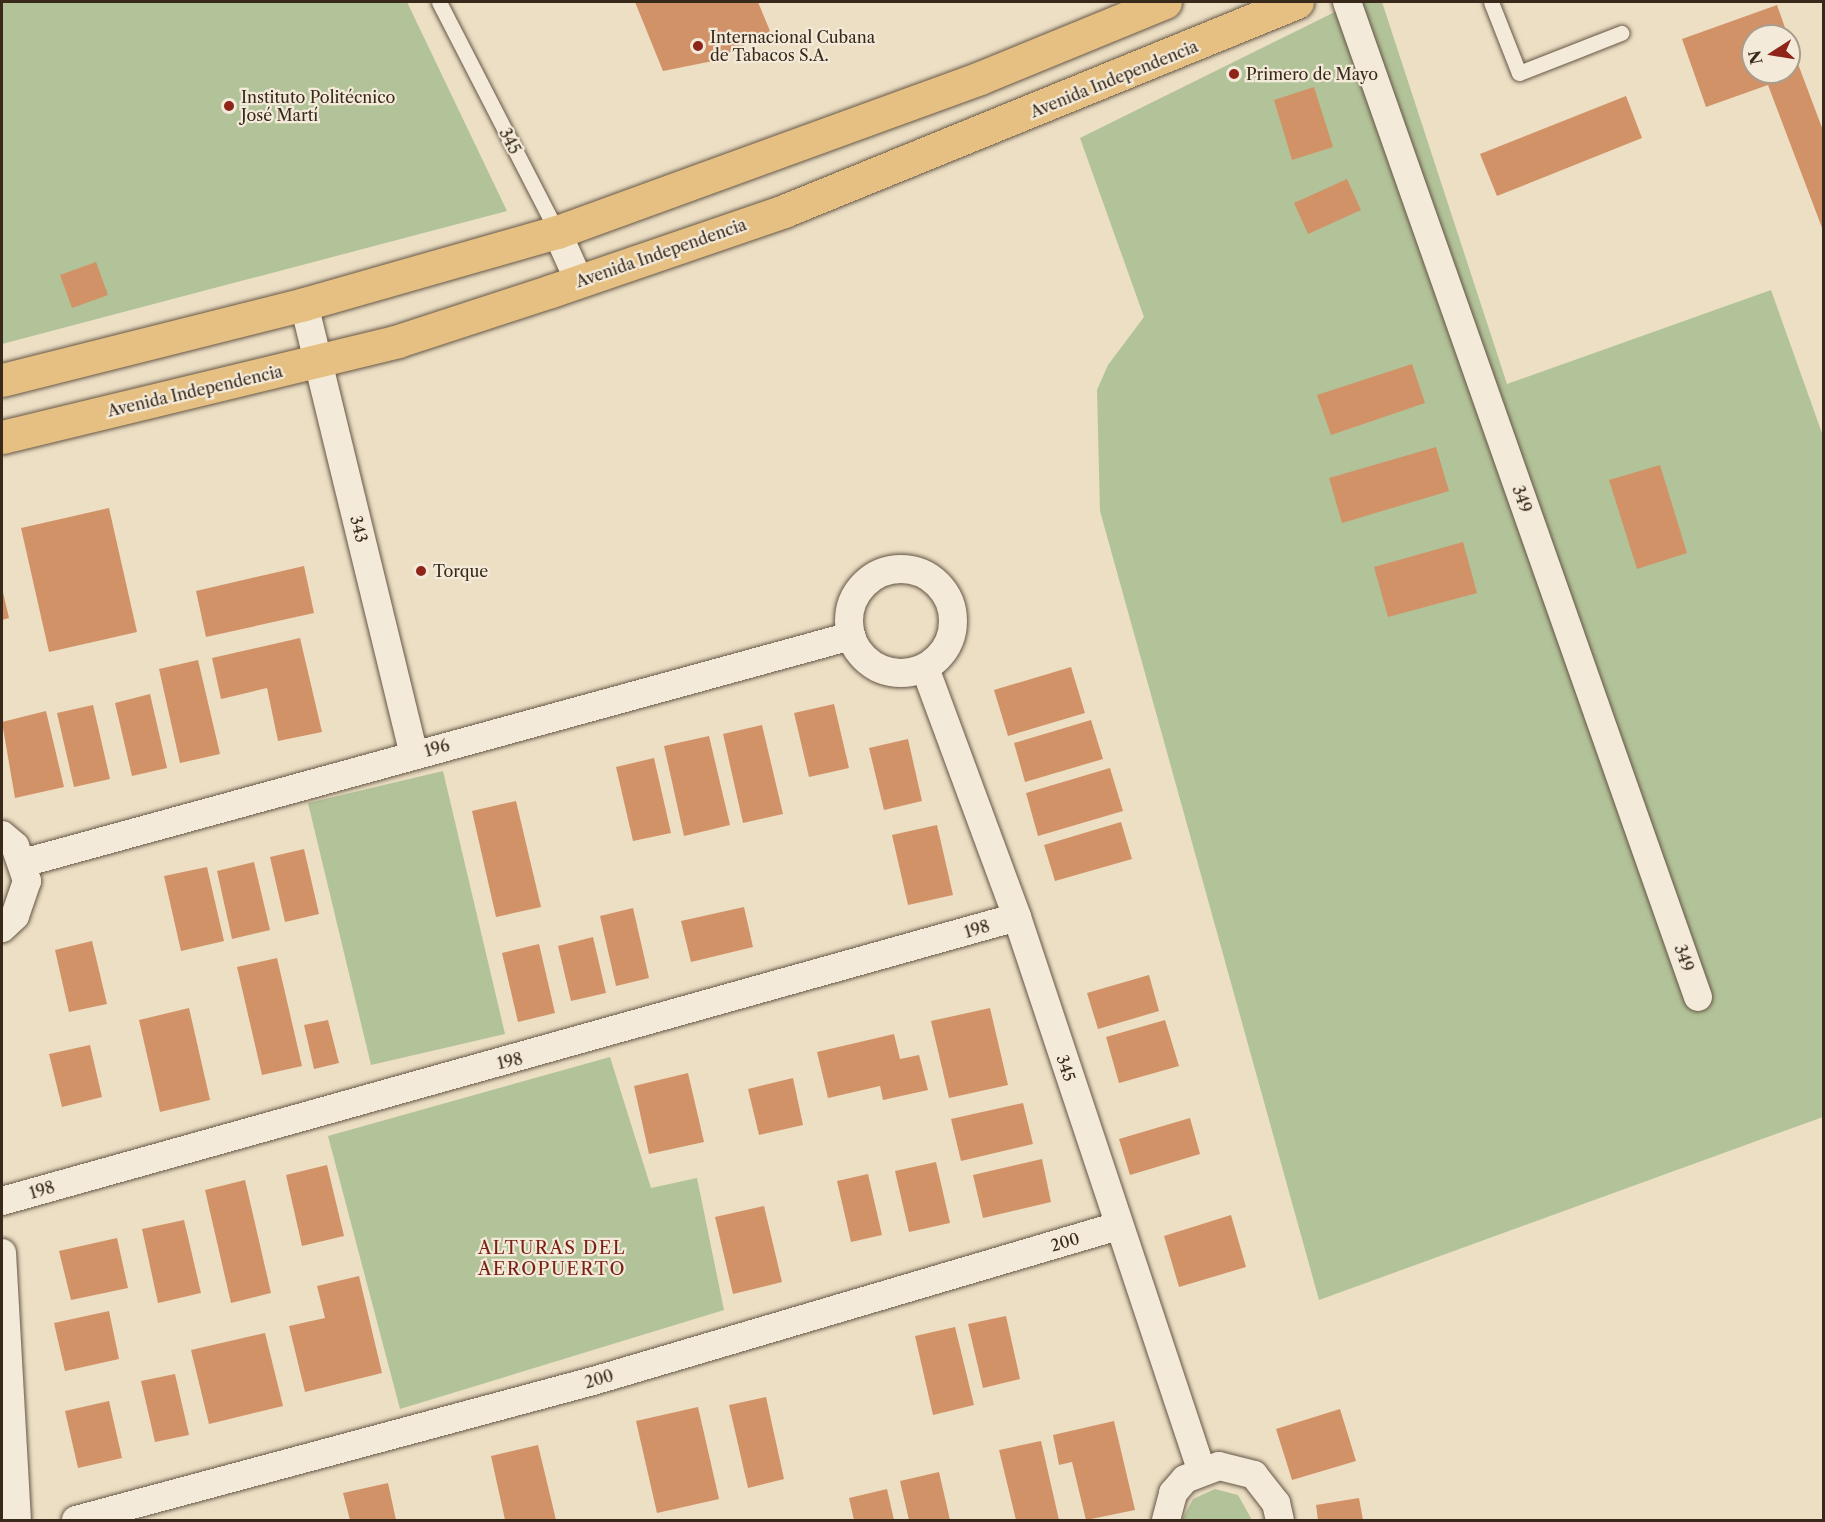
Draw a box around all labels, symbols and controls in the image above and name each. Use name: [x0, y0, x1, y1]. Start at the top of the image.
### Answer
north arrow: [1741, 24, 1801, 84]
place label: Internacional Cubana de Tabacos S.A.: [710, 27, 875, 65]
street label: Avenida Independencia: [1027, 36, 1201, 122]
marker: Internacional Cubana de Tabacos S.A.: [691, 39, 705, 53]
text: N: [1744, 48, 1767, 66]
place label: Primero de Mayo: [1246, 64, 1378, 84]
marker: Primero de Mayo: [1227, 67, 1241, 81]
place label: Instituto Politécnico José Martí: [241, 87, 395, 125]
marker: Instituto Politécnico José Martí: [222, 99, 236, 113]
street label: 345: [495, 125, 525, 157]
street label: Avenida Independencia: [573, 215, 749, 291]
street label: Avenida Independencia: [105, 361, 285, 421]
street label: 349: [1508, 483, 1536, 515]
street label: 343: [346, 514, 372, 544]
place label: Torque: [433, 561, 488, 581]
marker: Torque: [414, 564, 428, 578]
street label: 196: [422, 735, 452, 761]
street label: 198: [962, 916, 992, 942]
street label: 349: [1670, 942, 1698, 974]
street label: 198: [495, 1049, 525, 1073]
street label: 345: [1053, 1052, 1079, 1084]
street label: 198: [27, 1177, 57, 1203]
street label: 200: [1048, 1229, 1082, 1255]
district label: ALTURAS DEL AEROPUERTO: [478, 1238, 626, 1280]
street label: 200: [582, 1366, 616, 1392]

